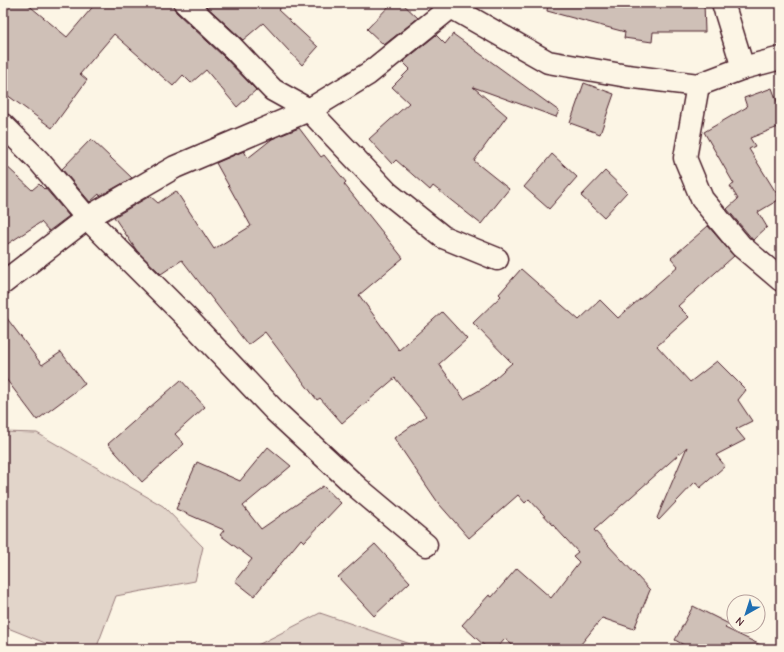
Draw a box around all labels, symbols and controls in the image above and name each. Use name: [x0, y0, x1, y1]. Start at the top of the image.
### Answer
north arrow: [726, 594, 766, 634]
text: N: [733, 614, 747, 629]

